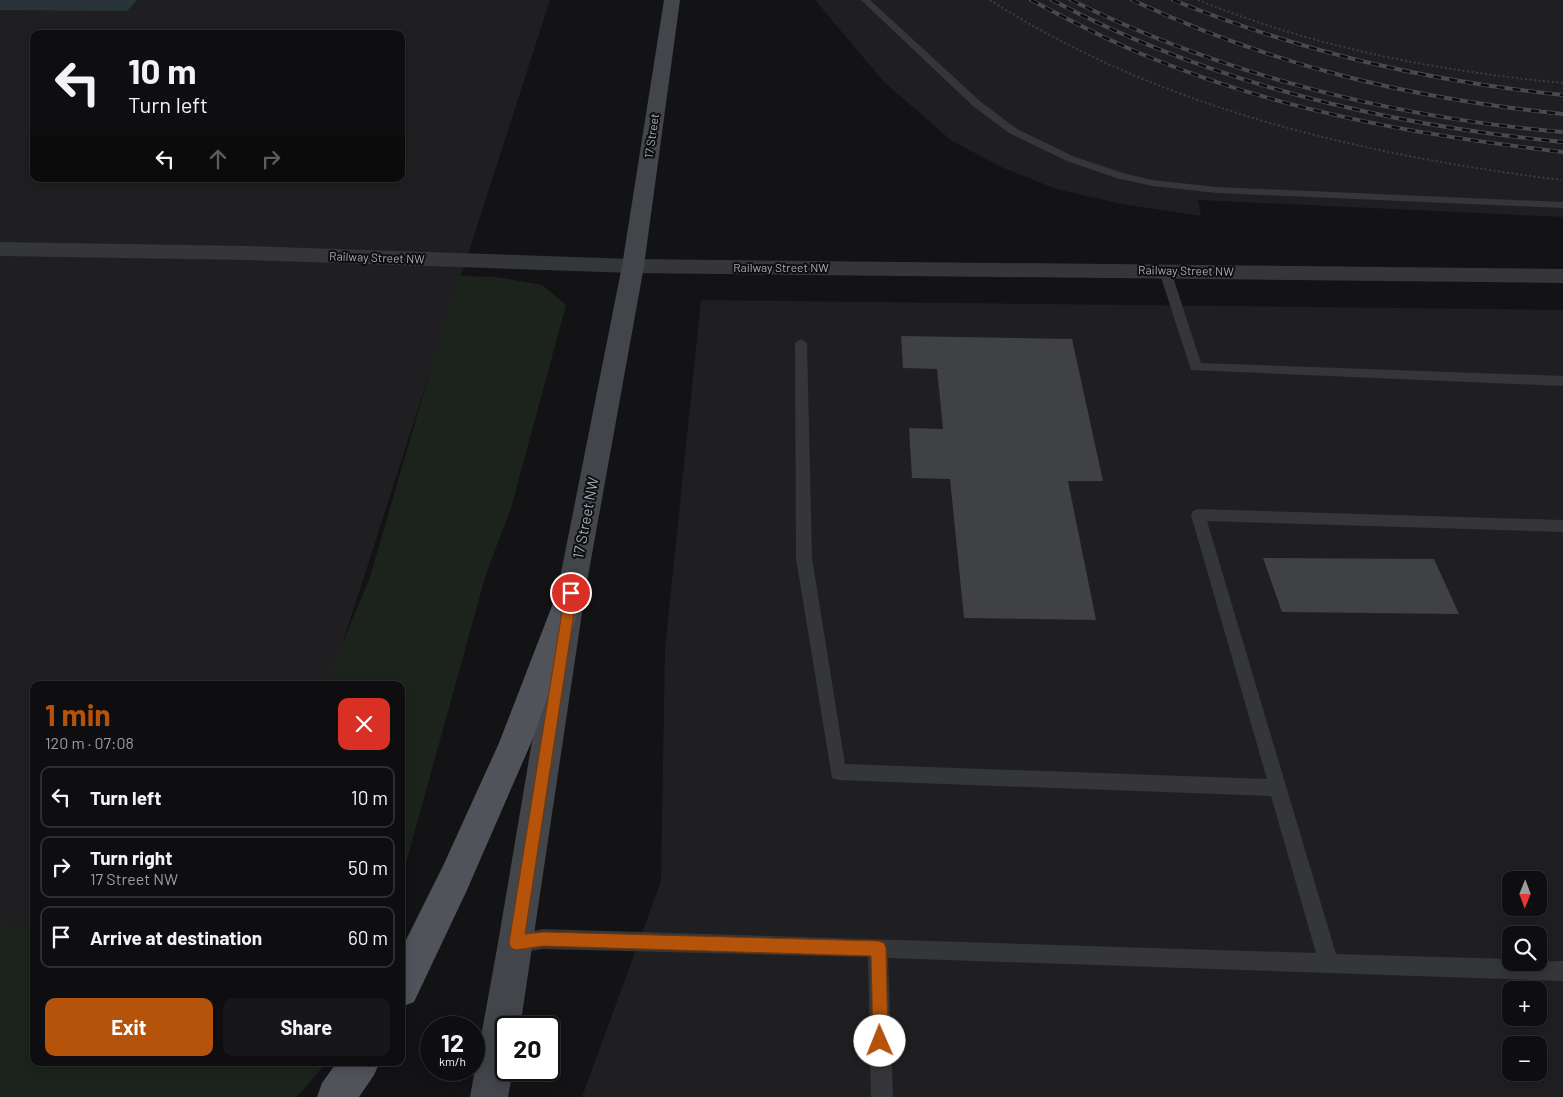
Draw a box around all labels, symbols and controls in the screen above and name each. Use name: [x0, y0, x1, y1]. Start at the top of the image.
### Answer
text: 10 m: [128, 49, 197, 91]
icon: left: [45, 50, 110, 115]
text: Turn left: [128, 91, 208, 117]
street label: 17 Street: [641, 113, 661, 159]
icon: left: [151, 145, 179, 173]
icon: ahead: [204, 145, 232, 173]
icon: right: [257, 145, 285, 173]
street label: Railway Street NW: [329, 248, 426, 266]
street label: Railway Street NW: [733, 260, 829, 274]
street label: Railway Street NW: [1138, 262, 1234, 278]
street label: 17 Street NW: [568, 476, 602, 560]
pin: [550, 572, 592, 614]
icon: arrive: [557, 579, 585, 607]
text: 1 min: [45, 696, 111, 732]
button: close: [338, 698, 390, 750]
text: 120 m · 07:08: [45, 733, 134, 752]
icon: left: [47, 783, 75, 811]
text: Turn left: [90, 786, 161, 809]
text: 10 m: [351, 786, 388, 809]
text: Turn right: [90, 846, 172, 869]
icon: right: [47, 853, 75, 881]
text: 50 m: [348, 856, 388, 879]
text: 17 Street NW: [90, 869, 178, 888]
north arrow: [1502, 871, 1548, 916]
map controls: [1502, 871, 1547, 1081]
icon: arrive: [47, 923, 75, 951]
text: Arrive at destination: [90, 926, 262, 949]
text: 60 m: [348, 926, 388, 949]
button: search: [1502, 926, 1547, 971]
button: +: [1502, 981, 1547, 1026]
button: Exit: [45, 998, 213, 1056]
button: Share: [223, 998, 390, 1056]
position arrow: [853, 1014, 905, 1066]
speed limit sign: 20: [495, 1016, 560, 1081]
text: 12: [441, 1027, 464, 1057]
button: −: [1502, 1036, 1547, 1081]
text: km/h: [439, 1054, 466, 1068]

